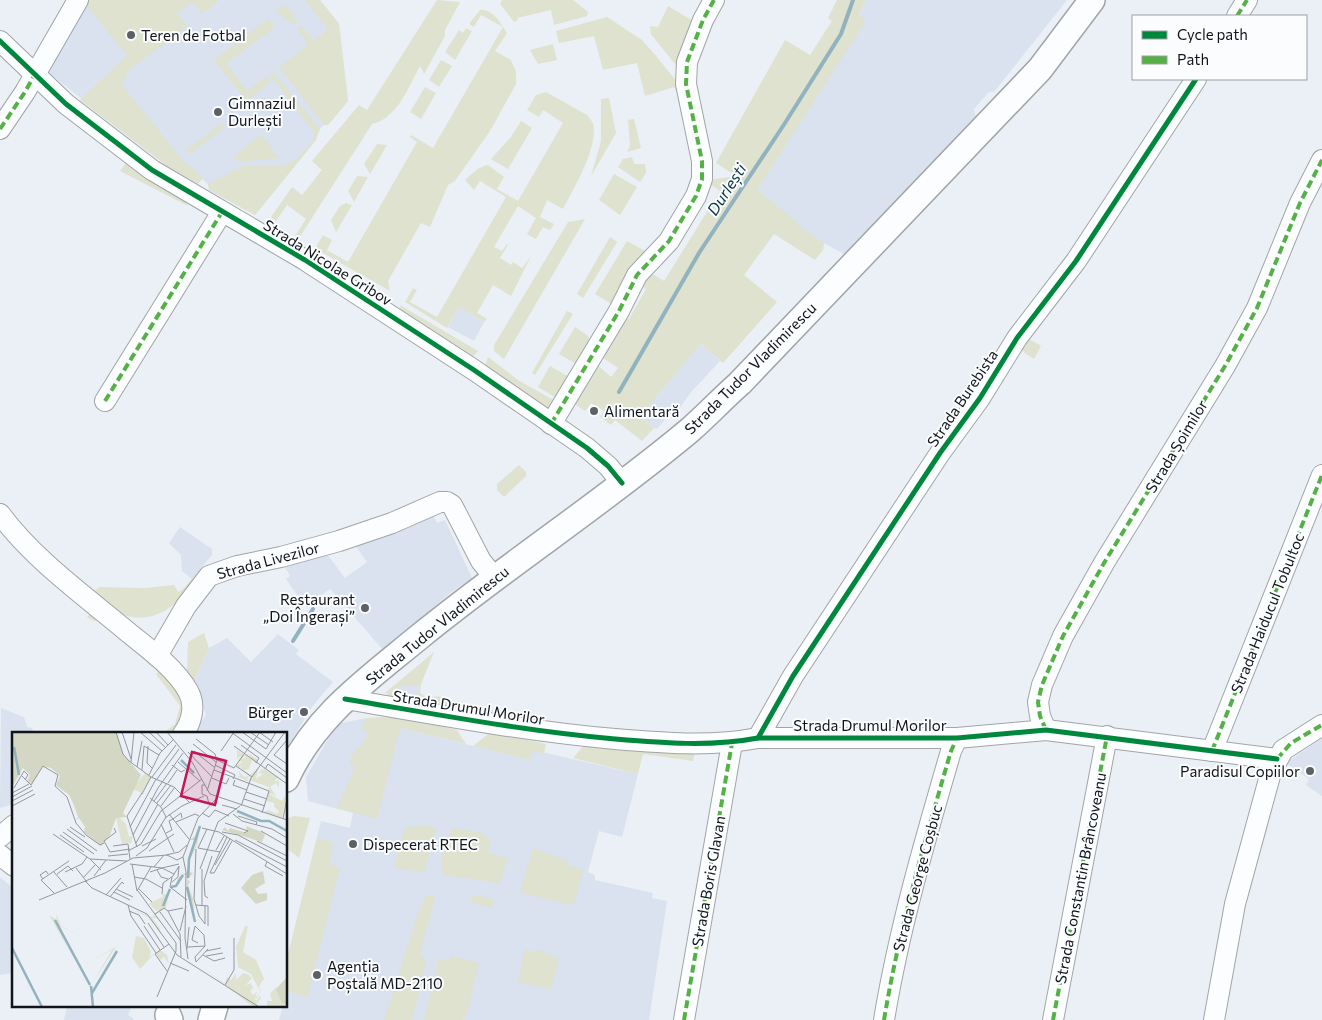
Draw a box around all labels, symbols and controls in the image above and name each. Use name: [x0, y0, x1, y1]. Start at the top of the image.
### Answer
legend: [1132, 15, 1307, 80]
text: Cycle path: [1177, 25, 1248, 43]
place label: Teren de Fotbal: [141, 26, 246, 44]
marker: Teren de Fotbal: [125, 29, 137, 41]
text: Path: [1177, 50, 1209, 68]
place label: Gimnaziul Durlești: [228, 94, 296, 131]
marker: Gimnaziul Durlești: [212, 106, 224, 118]
water label: Durlești: [702, 159, 752, 219]
street label: Strada Nicolae Gribov: [260, 215, 396, 309]
street label: Strada Tudor Vladimirescu: [680, 298, 820, 438]
street label: Strada Burebista: [923, 346, 1001, 450]
street label: Strada Șoimilor: [1141, 396, 1213, 497]
place label: Alimentară: [604, 402, 679, 420]
marker: Alimentară: [588, 405, 600, 417]
street label: Strada Haiducul Tobultoc: [1227, 530, 1307, 696]
street label: Strada Livezilor: [215, 538, 321, 582]
street label: Strada Tudor Vladimirescu: [362, 562, 512, 688]
place label: Restaurant „Doi Îngerași”: [263, 590, 355, 627]
marker: Restaurant „Doi Îngerași”: [359, 602, 371, 614]
street label: Strada Drumul Morilor: [392, 686, 546, 728]
place label: Bürger: [248, 703, 294, 721]
marker: Bürger: [298, 706, 310, 718]
street label: Strada Drumul Morilor: [793, 716, 947, 734]
inset map: [12, 732, 288, 1008]
place label: Paradisul Copiilor: [1180, 762, 1300, 780]
marker: Paradisul Copiilor: [1304, 765, 1316, 777]
street label: Strada Constantin Brâncoveanu: [1051, 771, 1109, 985]
street label: Strada George Coșbuc: [889, 803, 947, 954]
street label: Strada Boris Glavan: [688, 814, 728, 948]
place label: Dispecerat RTEC: [363, 835, 478, 853]
marker: Dispecerat RTEC: [347, 838, 359, 850]
place label: Agenția Poștală MD-2110: [327, 957, 443, 994]
marker: Agenția Poștală MD-2110: [311, 969, 323, 981]

